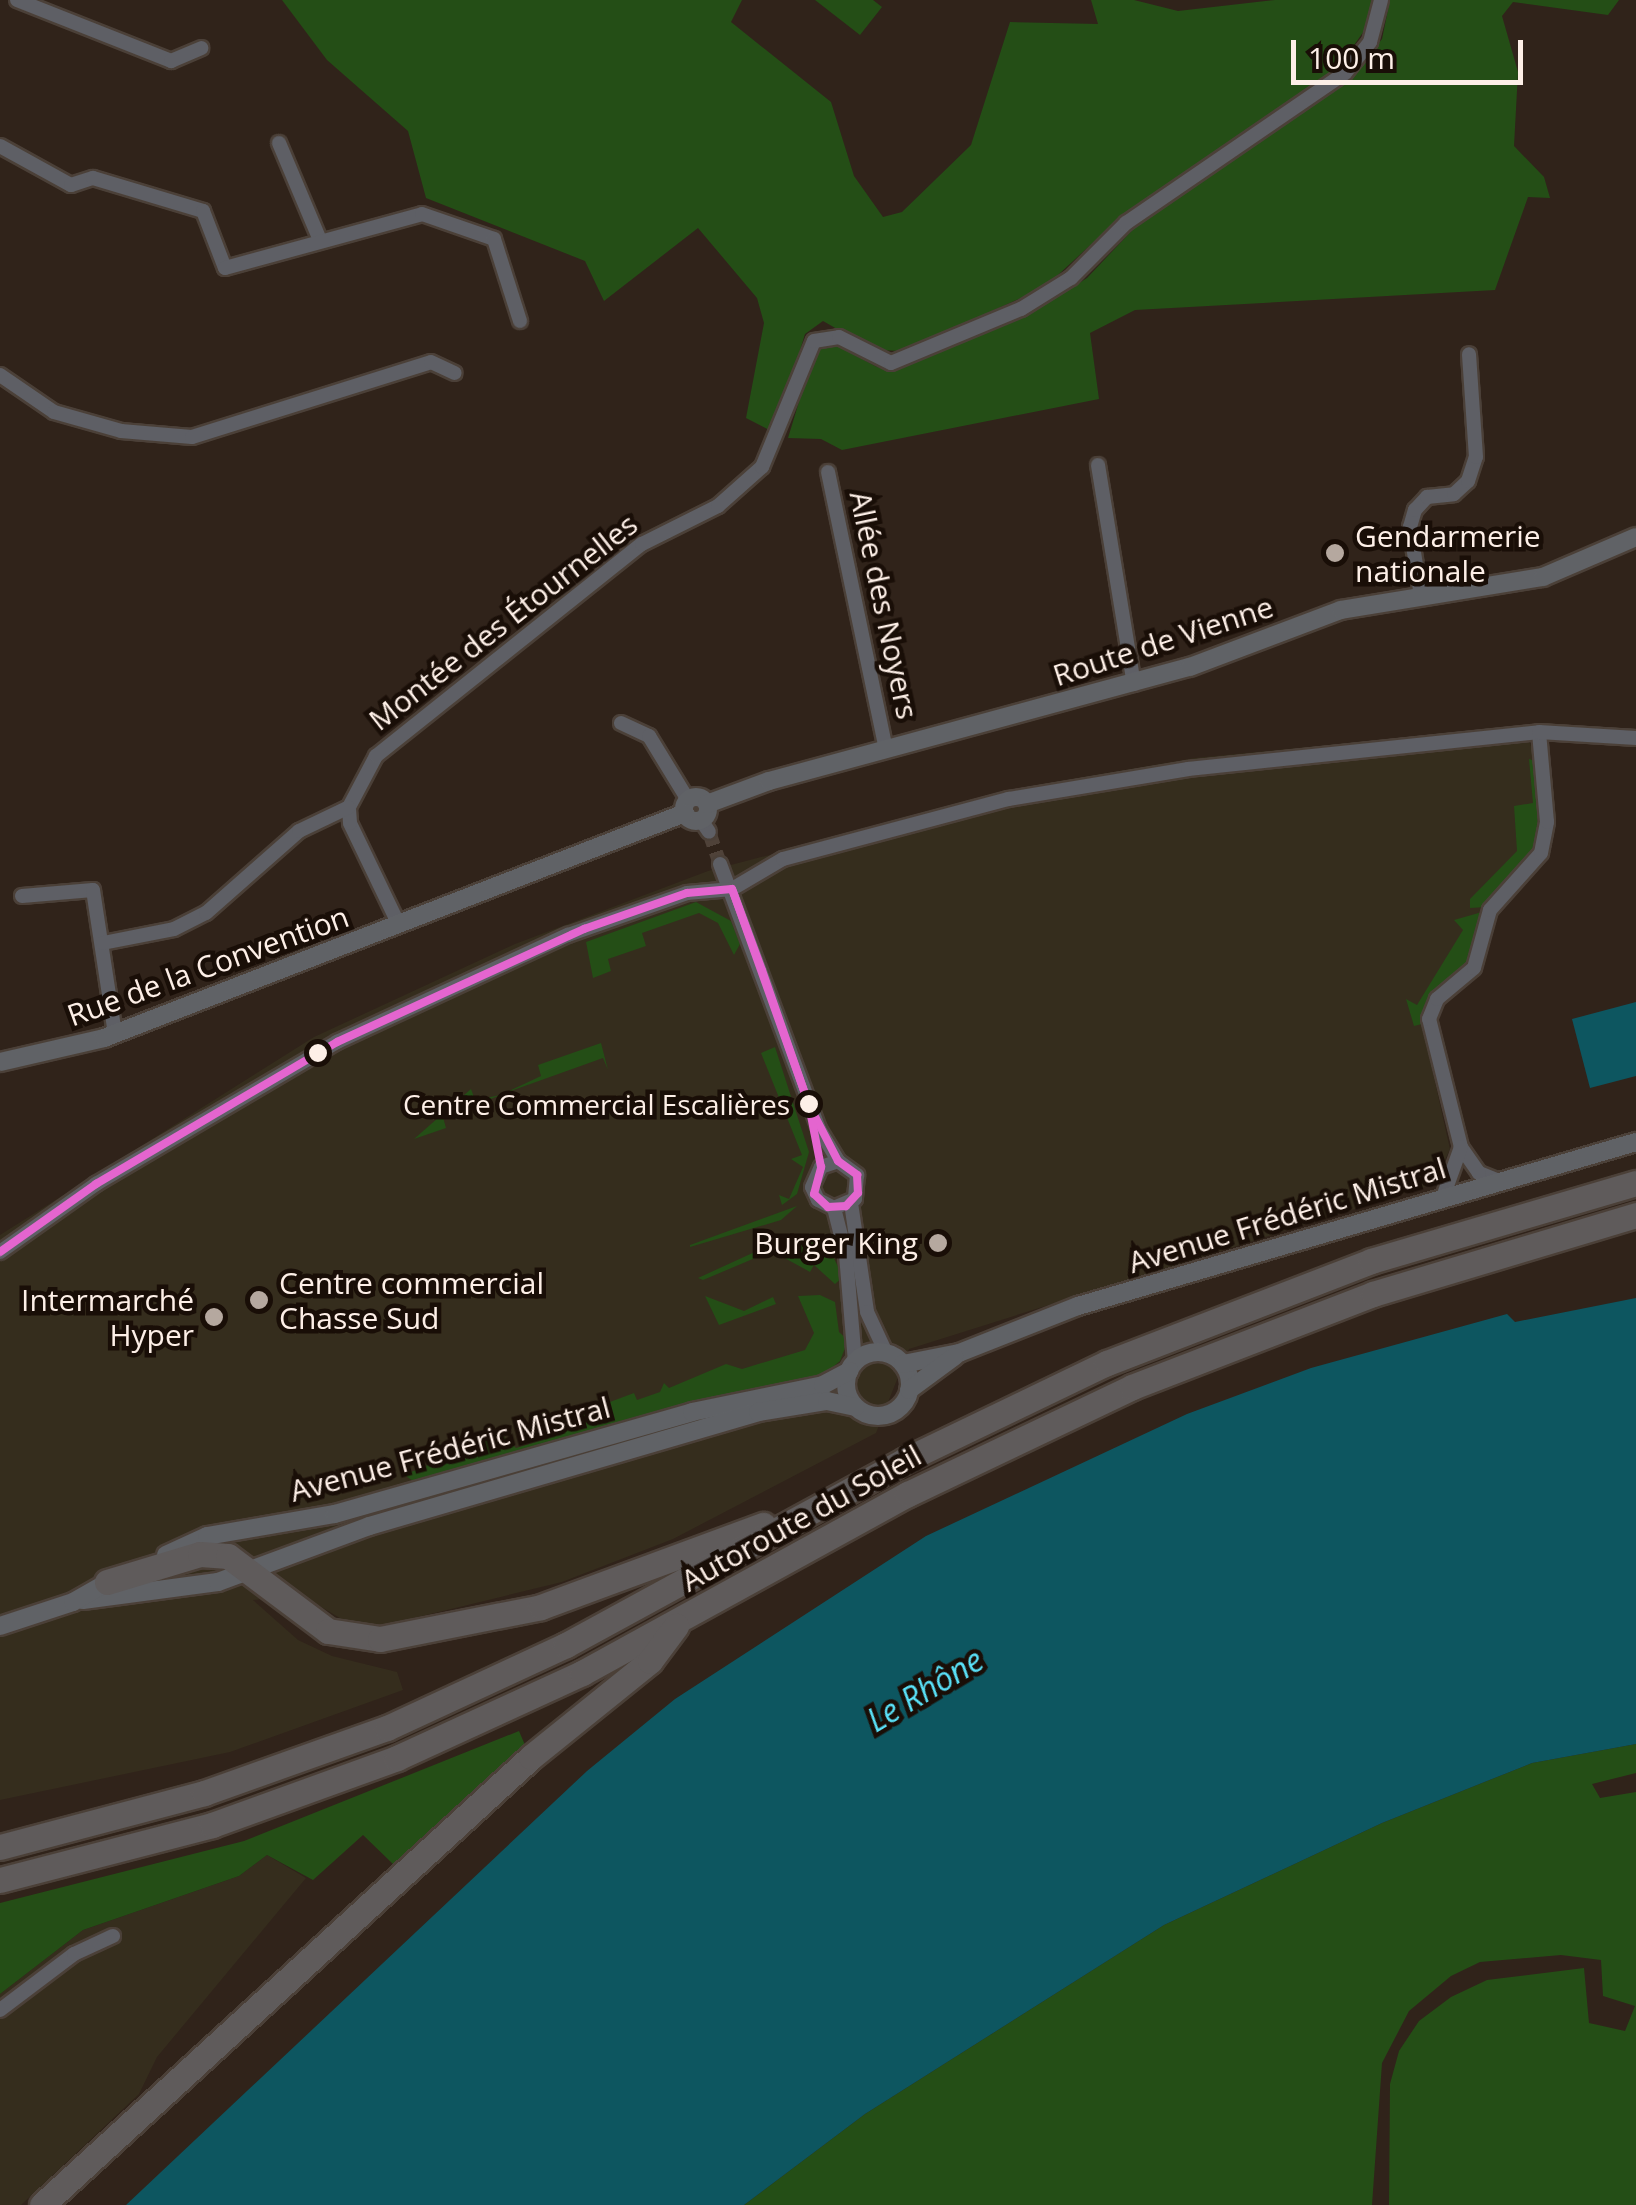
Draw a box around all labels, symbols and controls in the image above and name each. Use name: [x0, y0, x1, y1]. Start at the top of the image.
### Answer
scale bar: [1296, 20, 1528, 82]
text: 100 m: [1308, 37, 1395, 78]
street label: Allée des Noyers: [842, 488, 926, 722]
street label: Montée des Étournelles: [362, 506, 644, 738]
place label: Gendarmerie nationale: [1355, 518, 1541, 588]
marker: Gendarmerie nationale: [1324, 542, 1346, 564]
street label: Route de Vienne: [1048, 588, 1278, 694]
street label: Rue de la Convention: [62, 898, 354, 1034]
unlabelled marker: [308, 1043, 328, 1063]
place label: Centre Commercial Escalières: [403, 1087, 790, 1121]
marker: Centre Commercial Escalières: [799, 1094, 819, 1114]
street label: Avenue Frédéric Mistral: [1124, 1150, 1450, 1280]
place label: Burger King: [754, 1225, 918, 1261]
marker: Burger King: [927, 1232, 949, 1254]
place label: Centre commercial Chasse Sud: [279, 1265, 544, 1336]
place label: Intermarché Hyper: [21, 1282, 194, 1352]
marker: Centre commercial Chasse Sud: [248, 1289, 270, 1311]
marker: Intermarché Hyper: [203, 1306, 225, 1328]
street label: Avenue Frédéric Mistral: [286, 1389, 614, 1509]
street label: Autoroute du Soleil: [675, 1437, 927, 1599]
water label: Le Rhône: [860, 1640, 990, 1740]

